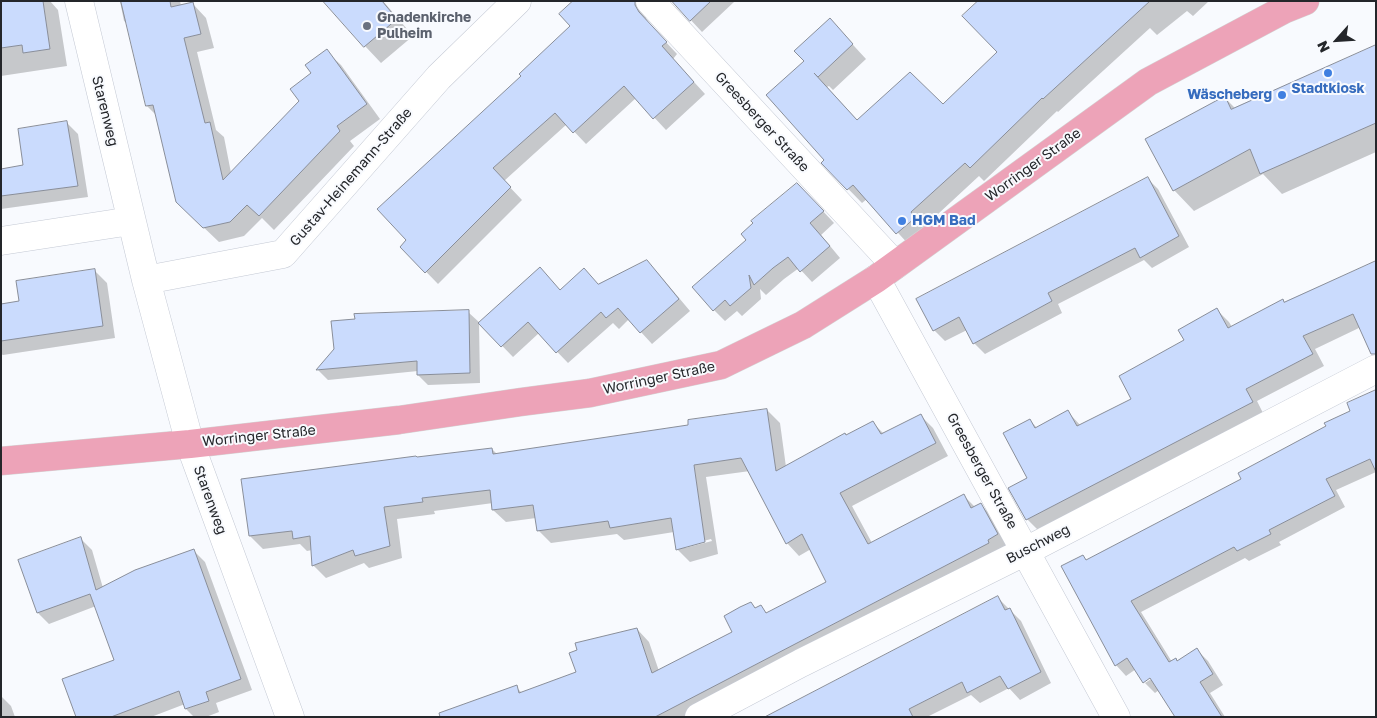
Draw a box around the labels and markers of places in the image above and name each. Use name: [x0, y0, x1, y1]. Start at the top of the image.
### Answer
place label: Gnadenkirche Pulheim: [377, 10, 471, 42]
marker: Gnadenkirche Pulheim: [361, 20, 373, 32]
marker: Stadtkiosk: [1322, 67, 1334, 79]
place label: Stadtkiosk: [1291, 81, 1365, 97]
place label: Wäscheberg: [1187, 87, 1272, 103]
marker: Wäscheberg: [1276, 89, 1288, 101]
place label: HGM Bad: [912, 213, 975, 229]
marker: HGM Bad: [896, 215, 908, 227]

